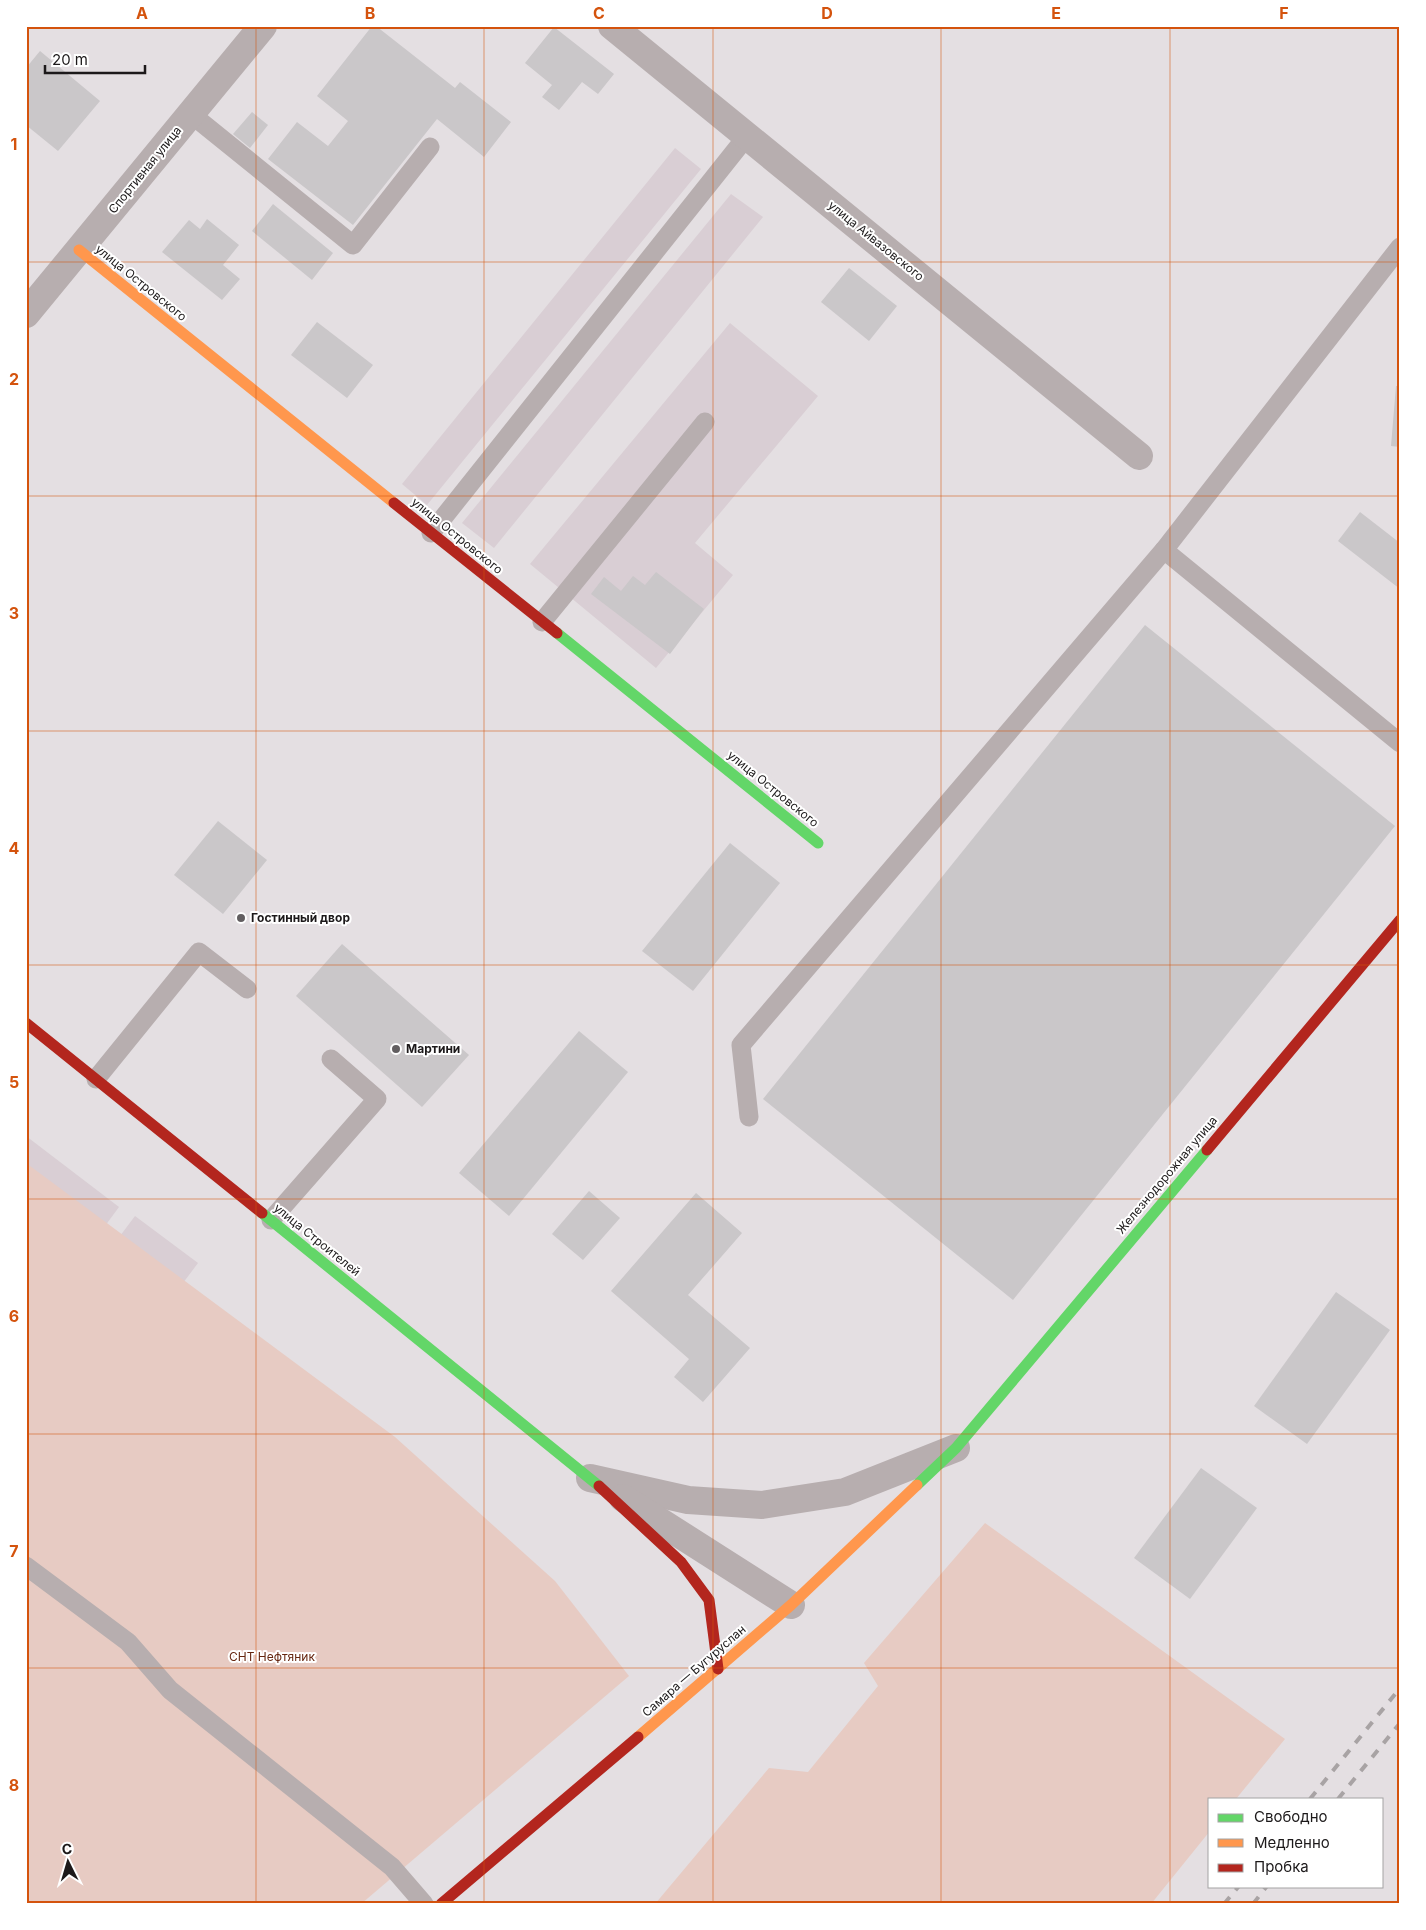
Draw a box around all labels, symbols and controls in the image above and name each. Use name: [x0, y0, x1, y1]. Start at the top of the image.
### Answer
text: A: [136, 3, 148, 23]
text: B: [365, 3, 375, 23]
text: C: [593, 3, 605, 23]
text: D: [821, 3, 833, 23]
text: E: [1051, 3, 1061, 23]
text: F: [1279, 3, 1289, 23]
scale bar: [45, 42, 145, 74]
text: 20 m: [52, 50, 88, 69]
street label: Спортивная улица: [105, 123, 184, 216]
text: 1: [11, 134, 17, 154]
street label: улица Айвазовского: [825, 197, 927, 284]
street label: улица Островского: [93, 241, 190, 324]
text: 2: [9, 369, 19, 389]
street label: улица Островского: [409, 494, 506, 577]
text: 3: [9, 603, 19, 623]
street label: улица Островского: [725, 747, 822, 830]
text: 4: [9, 838, 20, 858]
place label: Гостинный двор: [251, 910, 350, 925]
marker: Гостинный двор: [235, 912, 247, 924]
place label: Мартини: [406, 1041, 460, 1056]
marker: Мартини: [390, 1043, 402, 1055]
text: 5: [9, 1072, 19, 1092]
street label: Железнодорожная улица: [1113, 1113, 1220, 1237]
street label: улица Строителей: [271, 1200, 364, 1279]
text: 6: [9, 1306, 19, 1326]
text: 7: [9, 1541, 19, 1561]
street label: Самара — Бугуруслан: [639, 1622, 749, 1720]
park label: СНТ Нефтяник: [229, 1649, 315, 1664]
text: 8: [9, 1775, 19, 1795]
legend: [1208, 1798, 1384, 1888]
text: Свободно: [1254, 1807, 1328, 1826]
text: Медленно: [1254, 1833, 1330, 1852]
north arrow: [42, 1838, 92, 1888]
text: С: [61, 1840, 73, 1857]
text: Пробка: [1254, 1857, 1309, 1876]

